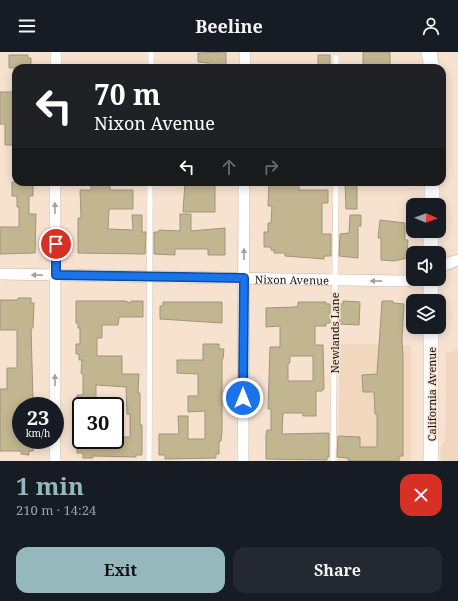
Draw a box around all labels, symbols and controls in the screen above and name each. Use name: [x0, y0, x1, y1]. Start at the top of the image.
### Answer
text: Beeline: [195, 14, 263, 38]
icon: menu: [16, 15, 38, 37]
icon: person: [420, 15, 442, 37]
text: 70 m: [94, 75, 161, 113]
icon: left: [28, 80, 80, 132]
text: Nixon Avenue: [94, 111, 215, 135]
icon: left: [176, 156, 198, 178]
icon: ahead: [218, 156, 240, 178]
icon: right: [260, 156, 282, 178]
north arrow: [406, 198, 446, 238]
map controls: [406, 198, 446, 334]
one-way arrow: [52, 201, 58, 214]
pin: [39, 227, 73, 261]
icon: arrive: [45, 233, 67, 255]
button: sound: [406, 246, 446, 286]
one-way arrow: [241, 247, 247, 260]
street label: Nixon Avenue: [255, 271, 329, 287]
one-way arrow: [30, 272, 43, 278]
one-way arrow: [369, 278, 382, 284]
street label: Newlands Lane: [327, 292, 342, 374]
button: layers: [406, 294, 446, 334]
street label: California Avenue: [424, 347, 439, 441]
one-way arrow: [52, 373, 58, 386]
position arrow: [222, 377, 264, 419]
speed limit sign: 30: [72, 397, 124, 449]
text: 23: [27, 404, 49, 431]
text: km/h: [26, 426, 50, 440]
text: 1 min: [16, 469, 84, 502]
button: close: [400, 474, 442, 516]
text: 210 m · 14:24: [16, 501, 96, 519]
button: Exit: [16, 547, 225, 593]
button: Share: [233, 547, 442, 593]

